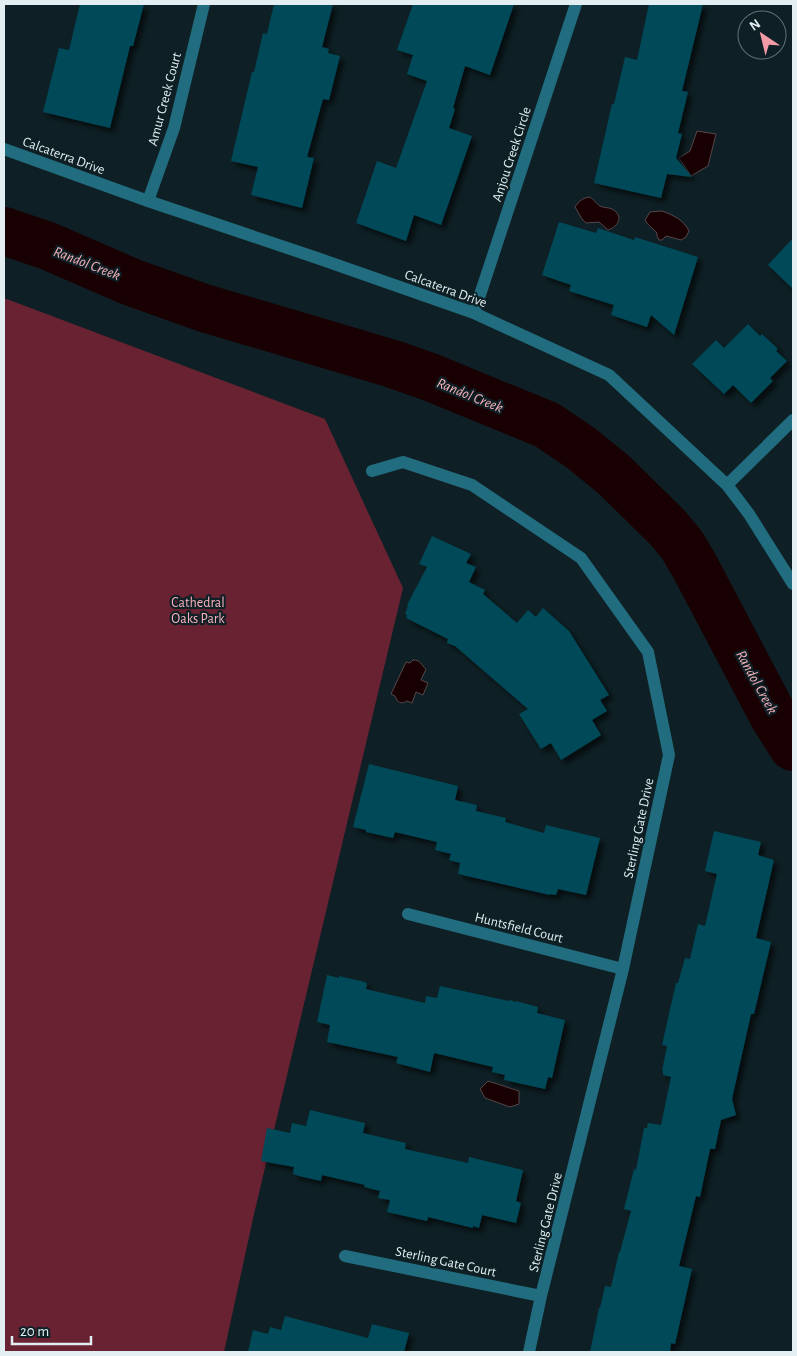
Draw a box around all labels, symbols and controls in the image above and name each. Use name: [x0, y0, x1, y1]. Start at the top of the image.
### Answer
north arrow: [737, 10, 787, 60]
text: N: [747, 17, 763, 34]
street label: Amur Creek Court: [146, 51, 184, 147]
street label: Anjou Creek Circle: [490, 105, 534, 203]
street label: Calcaterra Drive: [21, 135, 107, 177]
water label: Randol Creek: [51, 244, 122, 283]
street label: Calcaterra Drive: [403, 268, 489, 310]
water label: Randol Creek: [435, 375, 505, 416]
park label: Cathedral Oaks Park: [171, 596, 225, 626]
water label: Randol Creek: [733, 648, 780, 717]
street label: Sterling Gate Drive: [622, 777, 656, 880]
street label: Huntsfield Court: [473, 910, 565, 946]
street label: Sterling Gate Drive: [527, 1171, 565, 1273]
street label: Sterling Gate Court: [394, 1244, 498, 1280]
scale bar: [12, 1314, 91, 1346]
text: 20 m: [20, 1324, 49, 1339]

